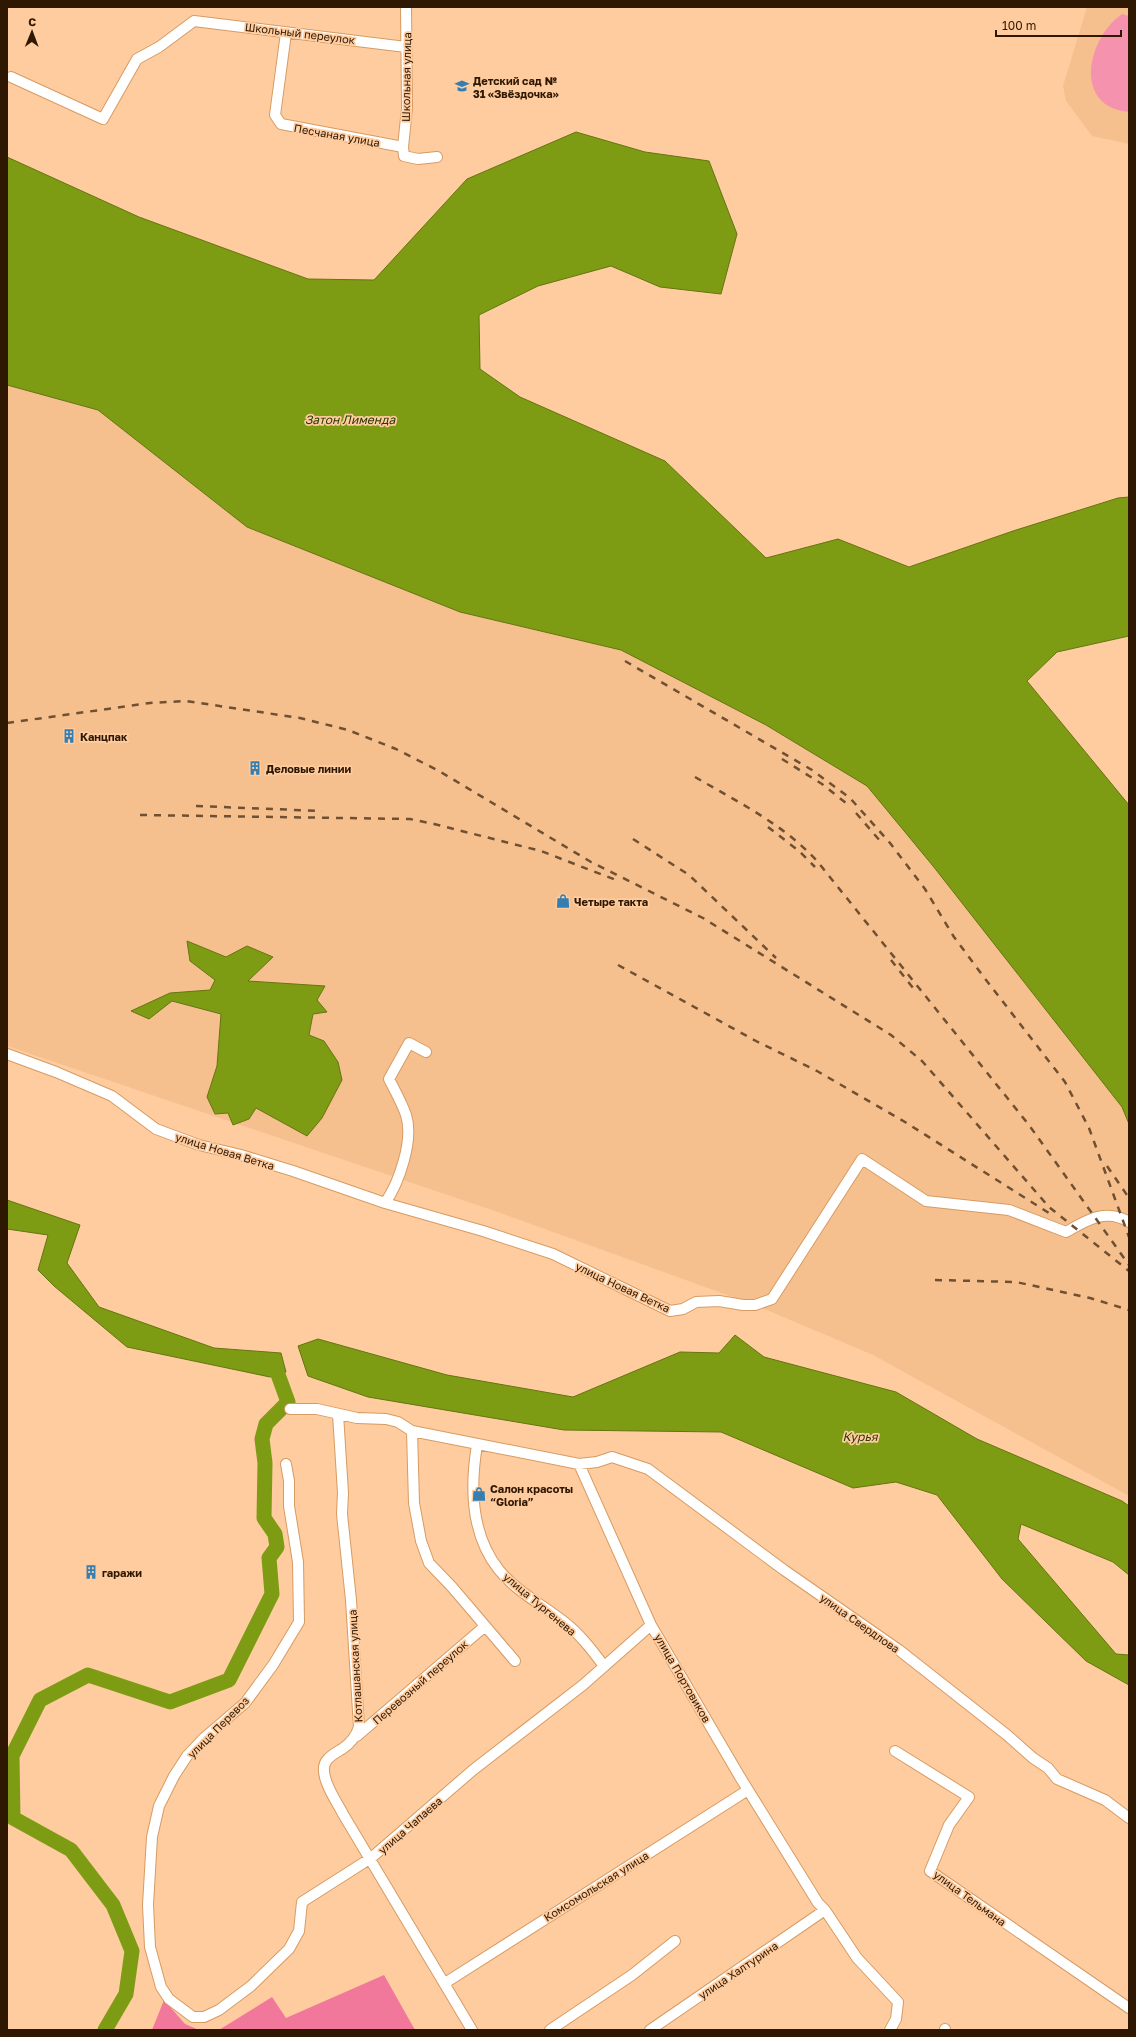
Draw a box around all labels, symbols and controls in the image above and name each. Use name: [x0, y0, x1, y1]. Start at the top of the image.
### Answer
north arrow: [12, 12, 52, 52]
scale bar: [996, 12, 1121, 38]
text: С: [28, 15, 36, 28]
text: 100 m: [1002, 18, 1036, 33]
street label: Школьный переулок: [244, 20, 356, 46]
street label: Школьная улица: [399, 32, 413, 122]
place label: Детский сад № 31 «Звёздочка»: [473, 74, 559, 100]
school or university icon: Детский сад № 31 «Звёздочка»: [454, 78, 470, 94]
street label: Песчаная улица: [293, 121, 381, 149]
water label: Затон Лименда: [305, 412, 397, 427]
building icon: Канцпак: [61, 728, 77, 744]
place label: Канцпак: [80, 730, 128, 743]
building icon: Деловые линии: [247, 760, 263, 776]
place label: Деловые линии: [266, 762, 351, 775]
shop icon: Четыре такта: [555, 893, 571, 909]
place label: Четыре такта: [574, 895, 648, 908]
street label: улица Новая Ветка: [174, 1130, 276, 1172]
street label: улица Новая Ветка: [574, 1259, 672, 1315]
water label: Курья: [842, 1429, 879, 1444]
place label: Салон красоты “Gloria”: [490, 1482, 573, 1508]
shop icon: Салон красоты “Gloria”: [471, 1486, 487, 1502]
building icon: гаражи: [83, 1564, 99, 1580]
place label: гаражи: [102, 1566, 142, 1579]
street label: улица Тургенева: [501, 1570, 579, 1638]
street label: улица Свердлова: [818, 1591, 902, 1655]
street label: Котлашанская улица: [346, 1609, 364, 1723]
street label: улица Портовиков: [652, 1631, 714, 1725]
street label: Перевозный переулок: [370, 1637, 471, 1727]
street label: улица Перевоз: [185, 1693, 252, 1760]
street label: улица Чапаева: [375, 1794, 445, 1856]
street label: Комсомольская улица: [541, 1848, 651, 1924]
street label: улица Тельмана: [931, 1867, 1009, 1929]
street label: улица Халтурина: [696, 1939, 780, 2001]

